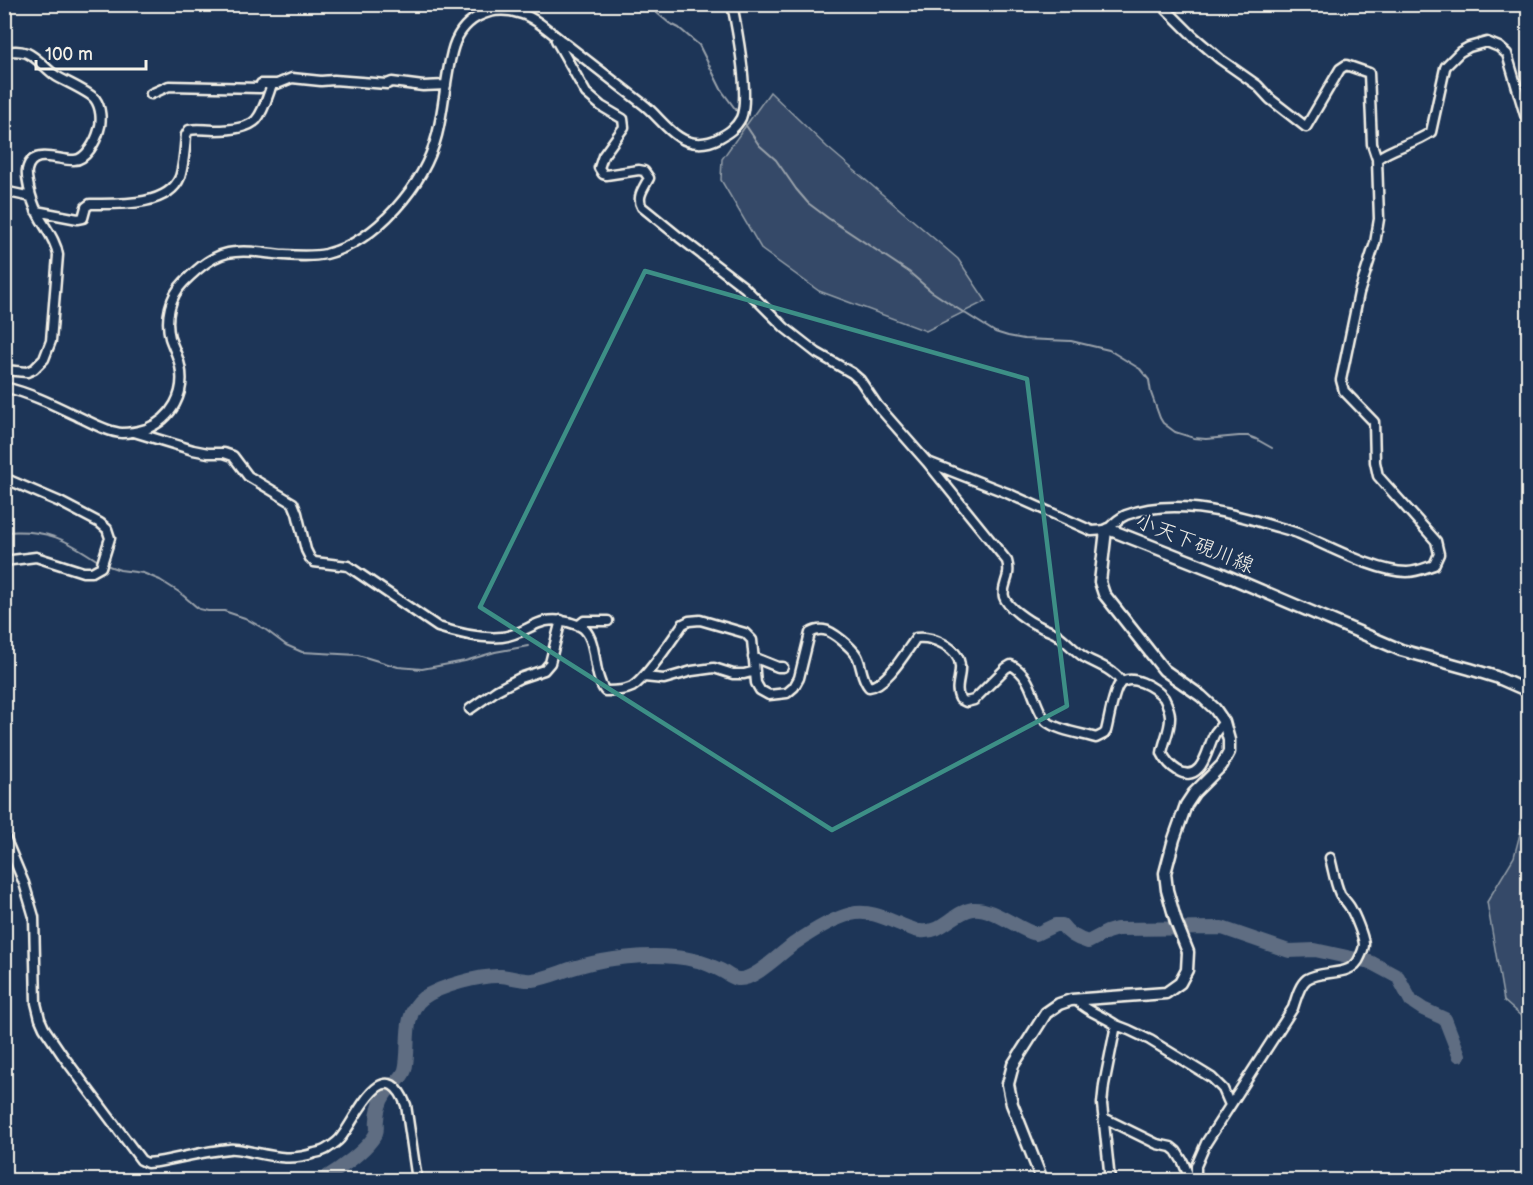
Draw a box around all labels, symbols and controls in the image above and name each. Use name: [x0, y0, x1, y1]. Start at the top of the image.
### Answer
scale bar: [36, 33, 146, 71]
text: 100 m: [45, 44, 93, 65]
street label: 小天下硯川線: [1132, 508, 1258, 579]

